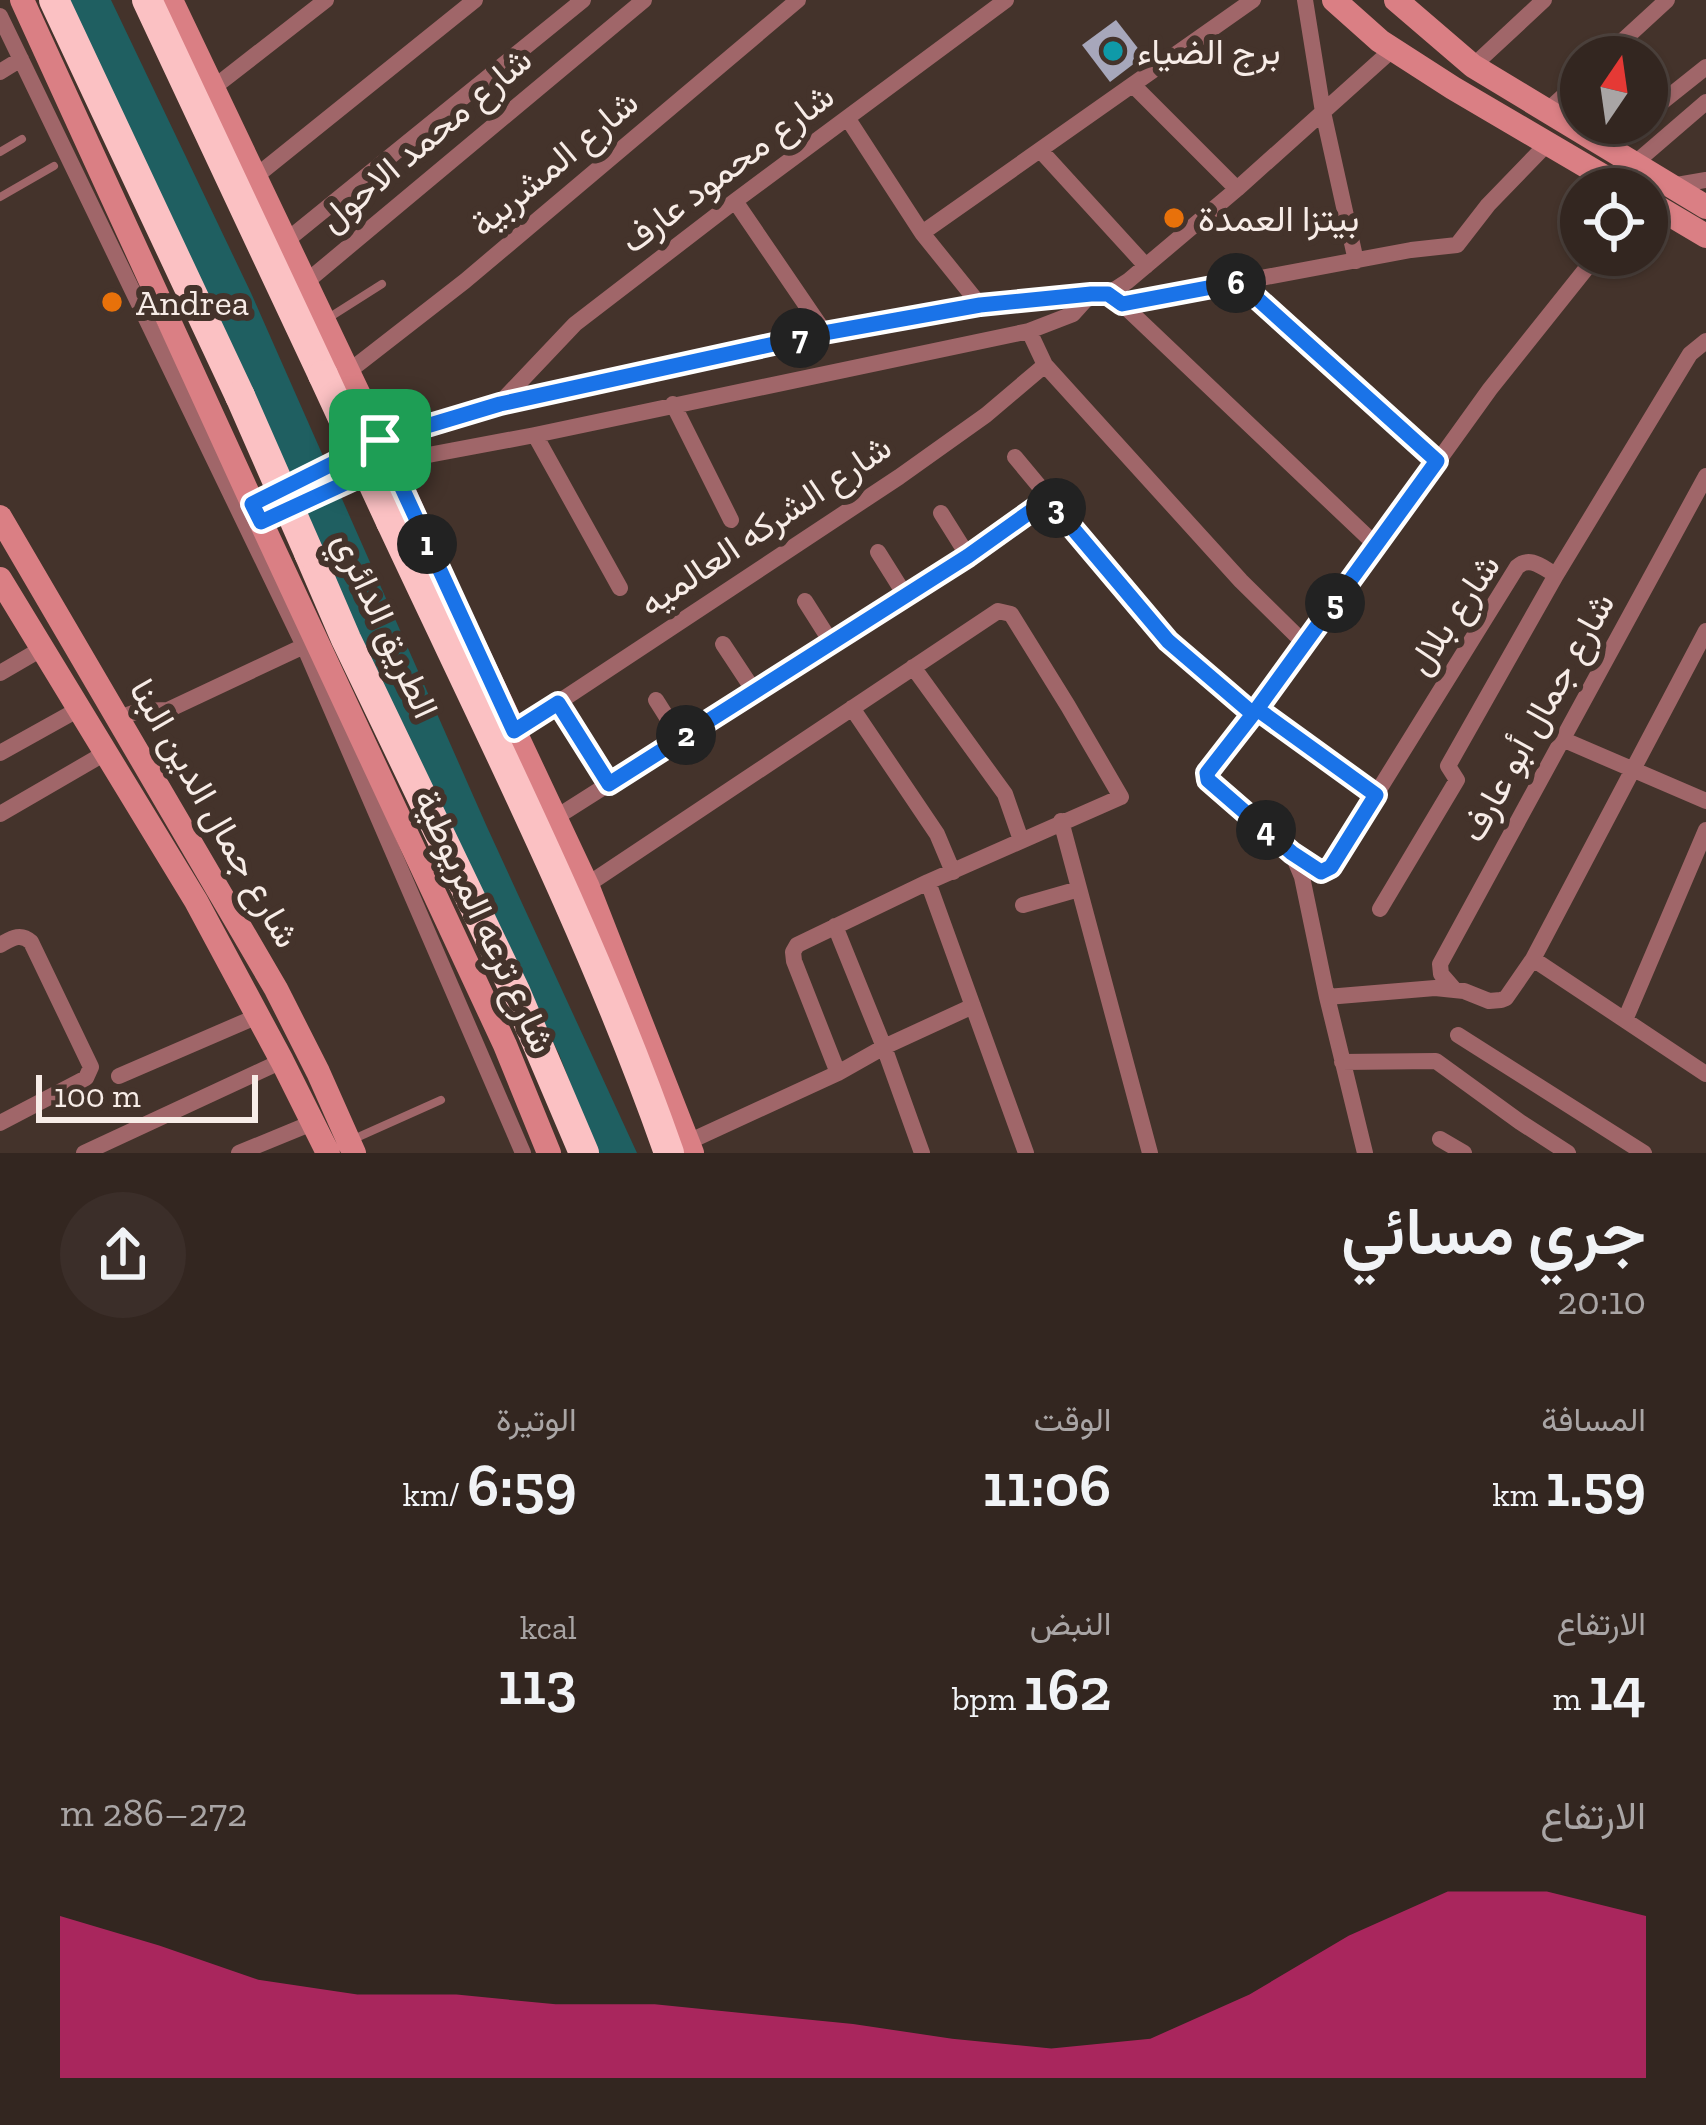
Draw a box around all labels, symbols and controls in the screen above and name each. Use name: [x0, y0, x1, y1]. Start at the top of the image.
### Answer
place label: برج الضياء: [1137, 30, 1281, 76]
north arrow: [1560, 36, 1668, 144]
map controls: [1560, 36, 1668, 276]
street label: شارع محمد الاحول: [310, 38, 542, 243]
marker: برج الضياء: [1100, 38, 1126, 64]
street label: شارع محمود عارف: [612, 74, 844, 264]
street label: شارع المشربية: [461, 80, 649, 248]
button: locate: [1560, 168, 1668, 276]
place label: بيتزا العمدة: [1198, 197, 1359, 241]
marker: بيتزا العمدة: [1161, 205, 1187, 231]
pin: 6: [1206, 253, 1266, 313]
text: 6: [1227, 263, 1245, 302]
place label: Andrea: [136, 281, 249, 324]
marker: Andrea: [99, 289, 125, 315]
pin: 7: [770, 308, 830, 368]
text: 7: [792, 318, 808, 357]
pin: [329, 389, 431, 491]
icon: arrive: [347, 407, 413, 473]
street label: شارع الشركه العالميه: [631, 425, 901, 628]
pin: 3: [1026, 478, 1086, 538]
text: 3: [1047, 488, 1065, 527]
pin: 1: [397, 514, 457, 574]
text: 1: [420, 524, 434, 563]
street label: الطريق الدائري: [317, 525, 448, 728]
street label: شارع بلال: [1397, 546, 1511, 684]
pin: 5: [1305, 573, 1365, 633]
text: 5: [1326, 583, 1344, 622]
street label: شارع جمال أبو عارف: [1451, 585, 1626, 851]
street label: شارع جمال الدين البنا: [118, 671, 309, 957]
pin: 2: [656, 705, 716, 765]
text: 2: [677, 715, 695, 754]
street label: شارع ترعه المريوطية: [402, 782, 565, 1061]
pin: 4: [1236, 800, 1296, 860]
text: 4: [1257, 810, 1275, 849]
scale bar: [36, 1069, 258, 1122]
text: 100 m: [54, 1076, 141, 1115]
button: share: [60, 1192, 186, 1318]
text: جري مسائي: [1341, 1192, 1646, 1271]
text: 20:10: [1557, 1277, 1646, 1324]
text: الوتيرة: [496, 1400, 577, 1439]
text: الوقت: [1034, 1400, 1111, 1439]
text: المسافة: [1541, 1400, 1646, 1439]
text: 6:59: [467, 1449, 577, 1521]
text: 11:06: [983, 1449, 1111, 1521]
text: 1.59: [1546, 1449, 1646, 1521]
text: /km: [403, 1475, 467, 1514]
text: km: [1493, 1475, 1546, 1514]
text: النبض: [1030, 1604, 1111, 1643]
text: الارتفاع: [1556, 1604, 1646, 1643]
text: kcal: [520, 1608, 577, 1647]
text: 113: [498, 1647, 577, 1719]
text: 162: [1024, 1653, 1111, 1725]
text: 14: [1589, 1653, 1646, 1725]
text: bpm: [952, 1679, 1024, 1718]
text: m: [1553, 1679, 1589, 1718]
text: 272–286 m: [60, 1789, 247, 1836]
text: الارتفاع: [1540, 1792, 1646, 1839]

